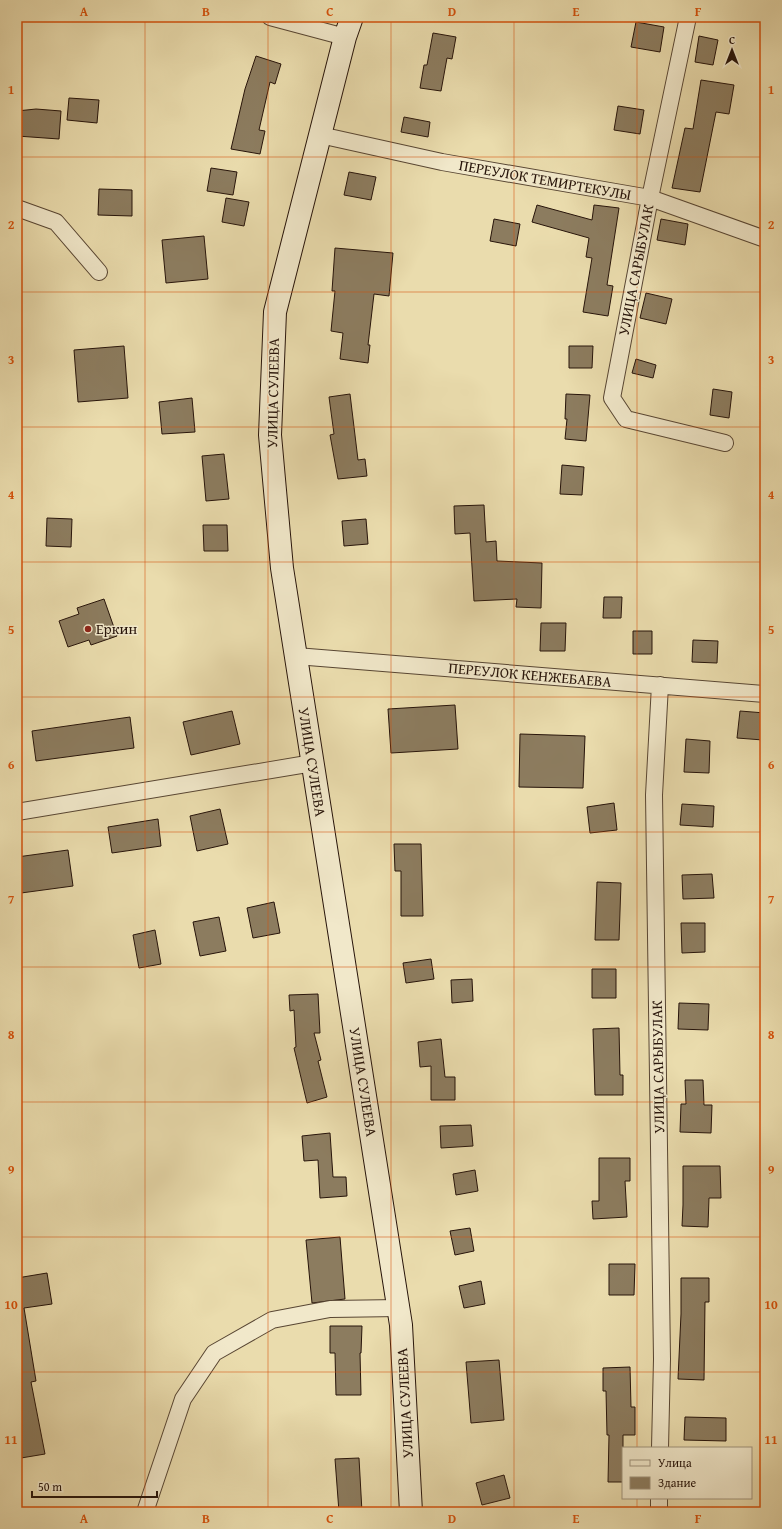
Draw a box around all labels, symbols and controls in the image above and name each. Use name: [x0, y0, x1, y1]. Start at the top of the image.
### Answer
text: A: [80, 2, 89, 21]
text: B: [202, 2, 210, 21]
text: C: [326, 2, 334, 21]
text: D: [448, 2, 456, 21]
text: E: [573, 2, 580, 21]
text: F: [695, 2, 702, 21]
north arrow: [712, 30, 752, 70]
text: С: [729, 32, 735, 48]
text: 1: [8, 80, 14, 99]
text: 1: [768, 80, 774, 99]
street label: ПЕРЕУЛОК ТЕМИРТЕКУЛЫ: [457, 154, 633, 205]
street label: УЛИЦА САРЫБУЛАК: [612, 202, 659, 337]
text: 2: [8, 215, 15, 234]
text: 2: [768, 215, 775, 234]
street label: УЛИЦА СУЛЕЕВА: [261, 338, 284, 448]
text: 3: [8, 350, 14, 369]
text: 3: [768, 350, 774, 369]
text: 4: [8, 485, 15, 504]
text: 4: [768, 485, 775, 504]
place label: Еркин: [96, 618, 137, 639]
text: 5: [8, 620, 15, 639]
text: 5: [768, 620, 775, 639]
marker: Еркин: [83, 624, 93, 634]
street label: ПЕРЕУЛОК КЕНЖЕБАЕВА: [448, 657, 612, 692]
street label: УЛИЦА СУЛЕЕВА: [293, 706, 332, 818]
text: 6: [8, 755, 15, 774]
text: 6: [768, 755, 775, 774]
text: 7: [8, 890, 15, 909]
text: 7: [768, 890, 775, 909]
street label: УЛИЦА САРЫБУЛАК: [646, 999, 669, 1134]
text: 8: [8, 1025, 15, 1044]
text: 8: [768, 1025, 775, 1044]
street label: УЛИЦА СУЛЕЕВА: [344, 1026, 383, 1138]
text: 9: [8, 1160, 15, 1179]
text: 9: [768, 1160, 775, 1179]
text: 10: [4, 1295, 18, 1314]
text: 10: [764, 1295, 778, 1314]
street label: УЛИЦА СУЛЕЕВА: [391, 1347, 418, 1459]
text: 11: [4, 1430, 18, 1449]
text: 11: [764, 1430, 778, 1449]
legend: [622, 1447, 752, 1499]
text: Улица: [658, 1454, 692, 1471]
scale bar: [32, 1473, 157, 1499]
text: Здание: [658, 1474, 697, 1491]
text: 50 m: [38, 1478, 62, 1495]
text: A: [80, 1509, 89, 1528]
text: B: [202, 1509, 210, 1528]
text: C: [326, 1509, 334, 1528]
text: D: [448, 1509, 456, 1528]
text: E: [573, 1509, 580, 1528]
text: F: [695, 1509, 702, 1528]

